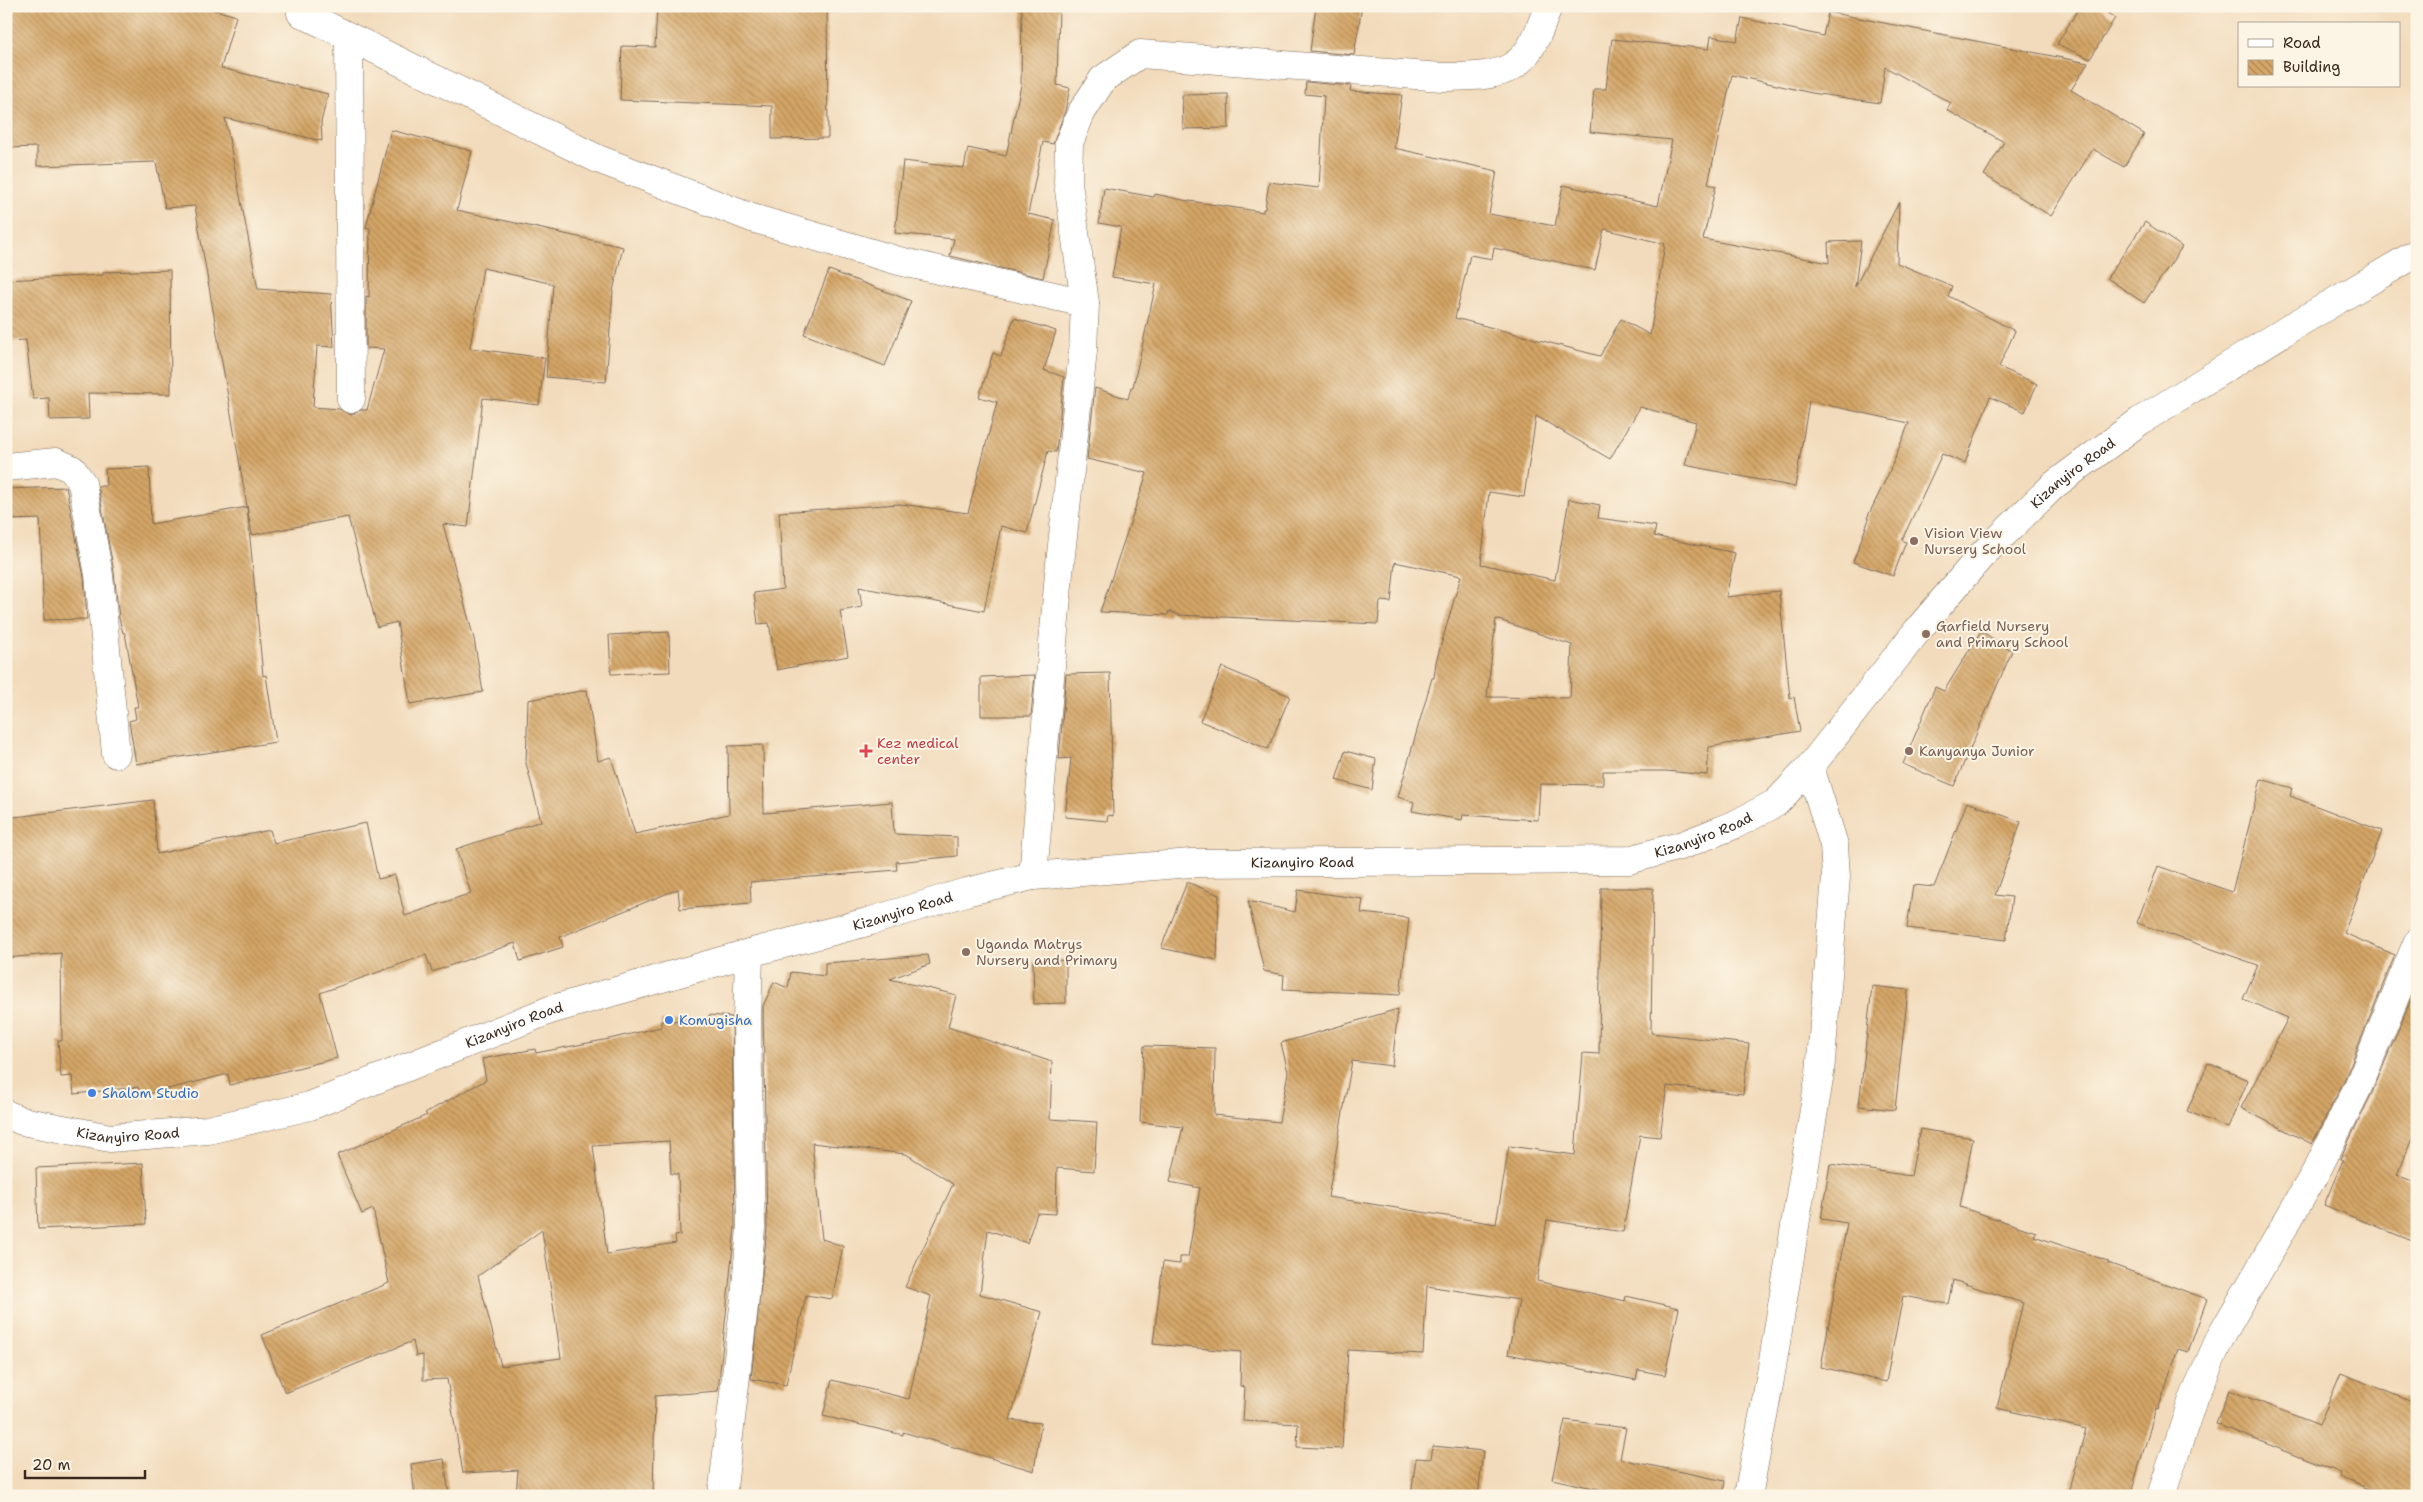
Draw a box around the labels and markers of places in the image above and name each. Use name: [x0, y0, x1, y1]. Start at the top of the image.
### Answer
place label: Vision View Nursery School: [1924, 524, 2027, 558]
marker: Vision View Nursery School: [1908, 535, 1920, 547]
place label: Garfield Nursery and Primary School: [1936, 617, 2069, 651]
marker: Garfield Nursery and Primary School: [1920, 628, 1932, 640]
place label: Kez medical center: [877, 734, 959, 768]
place label: Kanyanya Junior: [1919, 742, 2035, 760]
marker: Kez medical center: [859, 744, 873, 758]
marker: Kanyanya Junior: [1903, 745, 1915, 757]
place label: Uganda Matrys Nursery and Primary: [976, 935, 1118, 969]
marker: Uganda Matrys Nursery and Primary: [960, 946, 972, 958]
place label: Komugisha: [679, 1011, 752, 1029]
marker: Komugisha: [663, 1014, 675, 1026]
place label: Shalom Studio: [102, 1084, 199, 1102]
marker: Shalom Studio: [86, 1087, 98, 1099]

